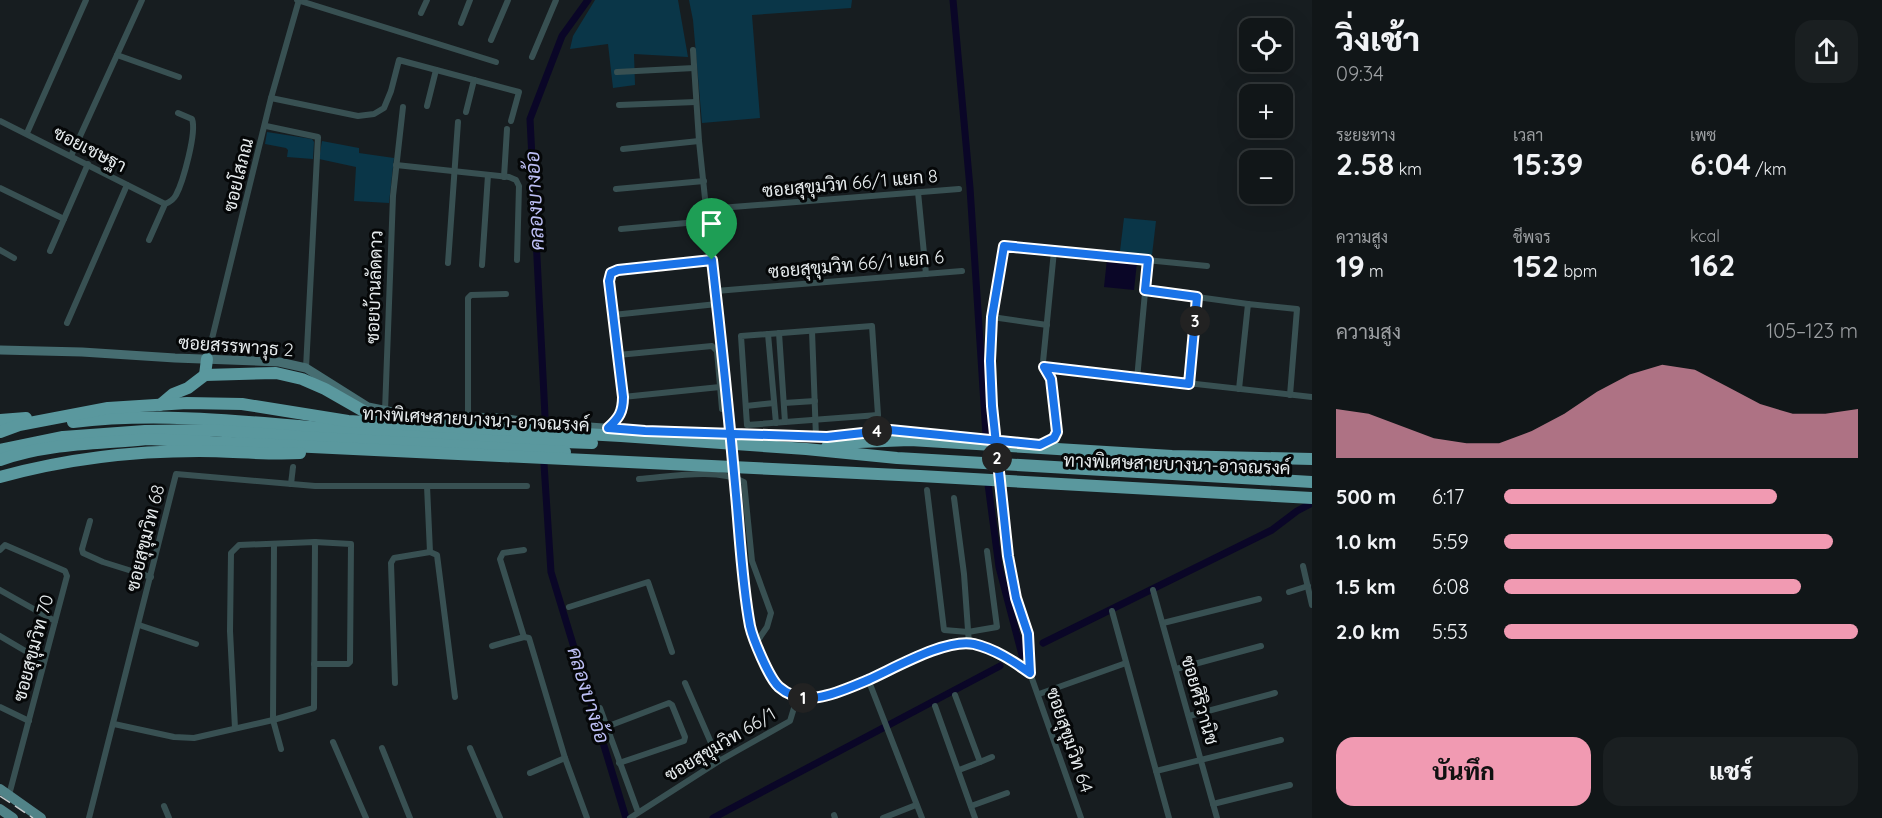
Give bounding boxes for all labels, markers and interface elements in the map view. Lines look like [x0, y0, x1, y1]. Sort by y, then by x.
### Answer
map controls [1239, 18, 1293, 204]
button: locate [1239, 18, 1293, 72]
text: วิ่งเช้า [1336, 18, 1420, 59]
button: share [1795, 20, 1858, 83]
text: 09:34 [1336, 61, 1384, 86]
button: + [1239, 84, 1293, 138]
street label: ซอยเชษฐา [49, 121, 130, 178]
text: ระยะทาง [1336, 125, 1396, 145]
text: เวลา [1513, 125, 1543, 145]
text: เพซ [1690, 125, 1716, 145]
street label: ซอยโสภณ [217, 135, 258, 214]
text: 2.58 [1336, 145, 1394, 183]
text: 15:39 [1513, 145, 1583, 183]
text: 6:04 [1690, 145, 1751, 183]
button: − [1239, 150, 1293, 204]
water label: คลองบางอ้อ [519, 151, 549, 251]
text: km [1394, 159, 1422, 179]
text: /km [1751, 159, 1787, 179]
street label: ซอยสุขุมวิท 66/1 แยก 8 [761, 164, 939, 203]
pin [686, 198, 737, 260]
icon: arrive [695, 207, 728, 240]
text: kcal [1690, 226, 1720, 246]
text: ความสูง [1336, 227, 1388, 247]
text: ชีพจร [1513, 227, 1551, 247]
street label: ซอยบ้านลัดดาว [361, 230, 387, 344]
street label: ซอยสุขุมวิท 66/1 แยก 6 [767, 245, 945, 284]
text: 162 [1690, 246, 1735, 284]
text: 19 [1336, 247, 1365, 285]
text: 152 [1513, 247, 1559, 285]
text: m [1365, 261, 1384, 281]
text: bpm [1559, 261, 1597, 281]
pin: 3 [1180, 306, 1210, 336]
text: 3 [1191, 311, 1199, 331]
text: 105–123 m [1766, 318, 1858, 343]
text: ความสูง [1336, 319, 1401, 344]
street label: ซอยสรรพาวุธ 2 [178, 331, 294, 362]
street label: ทางพิเศษสายบางนา-อาจณรงค์ [362, 401, 590, 436]
pin: 4 [862, 416, 892, 446]
text: 4 [872, 421, 882, 441]
pin: 2 [982, 443, 1012, 473]
text: 2 [992, 448, 1002, 468]
street label: ทางพิเศษสายบางนา-อาจณรงค์ [1063, 448, 1291, 479]
street label: ซอยสุขุมวิท 68 [121, 482, 170, 594]
text: 500 m [1336, 484, 1396, 509]
text: 6:17 [1432, 484, 1464, 509]
text: 1.0 km [1336, 529, 1396, 554]
text: 5:59 [1432, 529, 1469, 554]
text: 1.5 km [1336, 574, 1396, 599]
text: 6:08 [1432, 574, 1469, 599]
street label: ซอยสุขุมวิท 70 [8, 592, 59, 704]
text: 2.0 km [1336, 619, 1400, 644]
text: 5:53 [1432, 619, 1468, 644]
water label: คลองบางอ้อ [562, 644, 616, 746]
street label: ซอยศิริวานิช [1176, 653, 1224, 747]
pin: 1 [788, 683, 818, 713]
street label: ซอยสุขุมวิท 64 [1040, 684, 1099, 796]
text: 1 [800, 688, 806, 708]
street label: ซอยสุขุมวิท 66/1 [660, 702, 780, 787]
button: บันทึก [1336, 737, 1591, 806]
button: แชร์ [1603, 737, 1858, 806]

